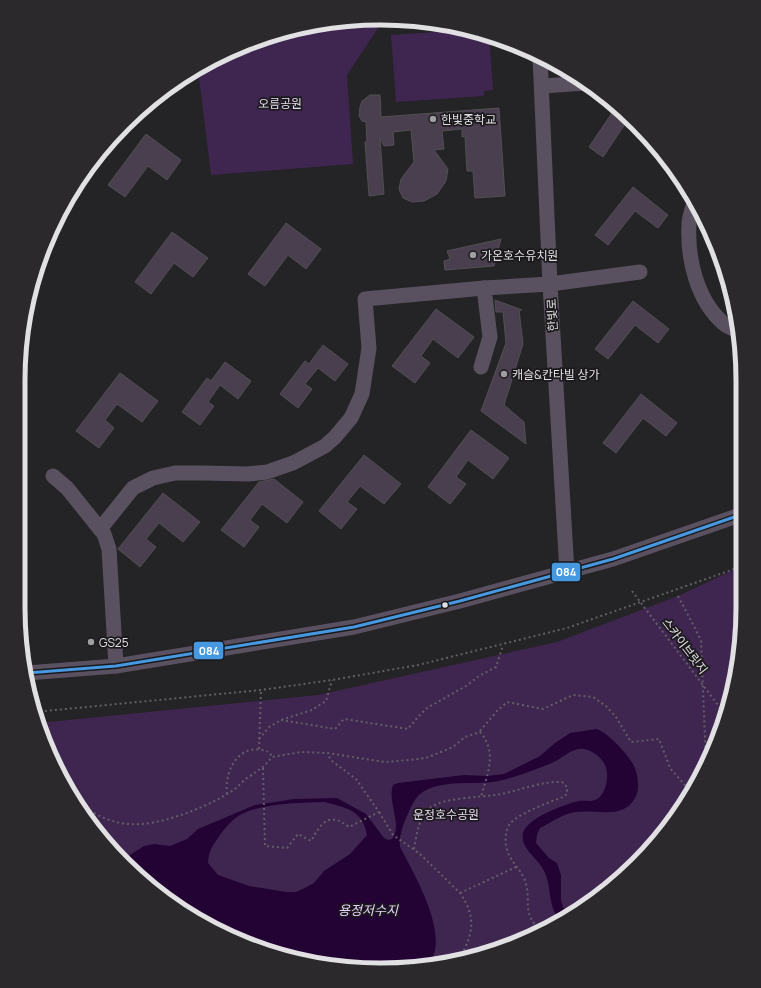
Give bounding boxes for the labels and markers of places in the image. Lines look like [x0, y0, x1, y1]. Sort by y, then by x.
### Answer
place label: 한빛중학교 [441, 111, 496, 128]
marker: 한빛중학교 [428, 114, 438, 124]
place label: 가온호수유치원 [481, 247, 558, 264]
marker: 가온호수유치원 [468, 250, 478, 260]
place label: 캐슬&칸타빌 상가 [512, 366, 600, 383]
marker: 캐슬&칸타빌 상가 [499, 369, 509, 379]
unlabelled marker [440, 600, 450, 610]
place label: GS25 [99, 634, 129, 651]
marker: GS25 [86, 637, 96, 647]

